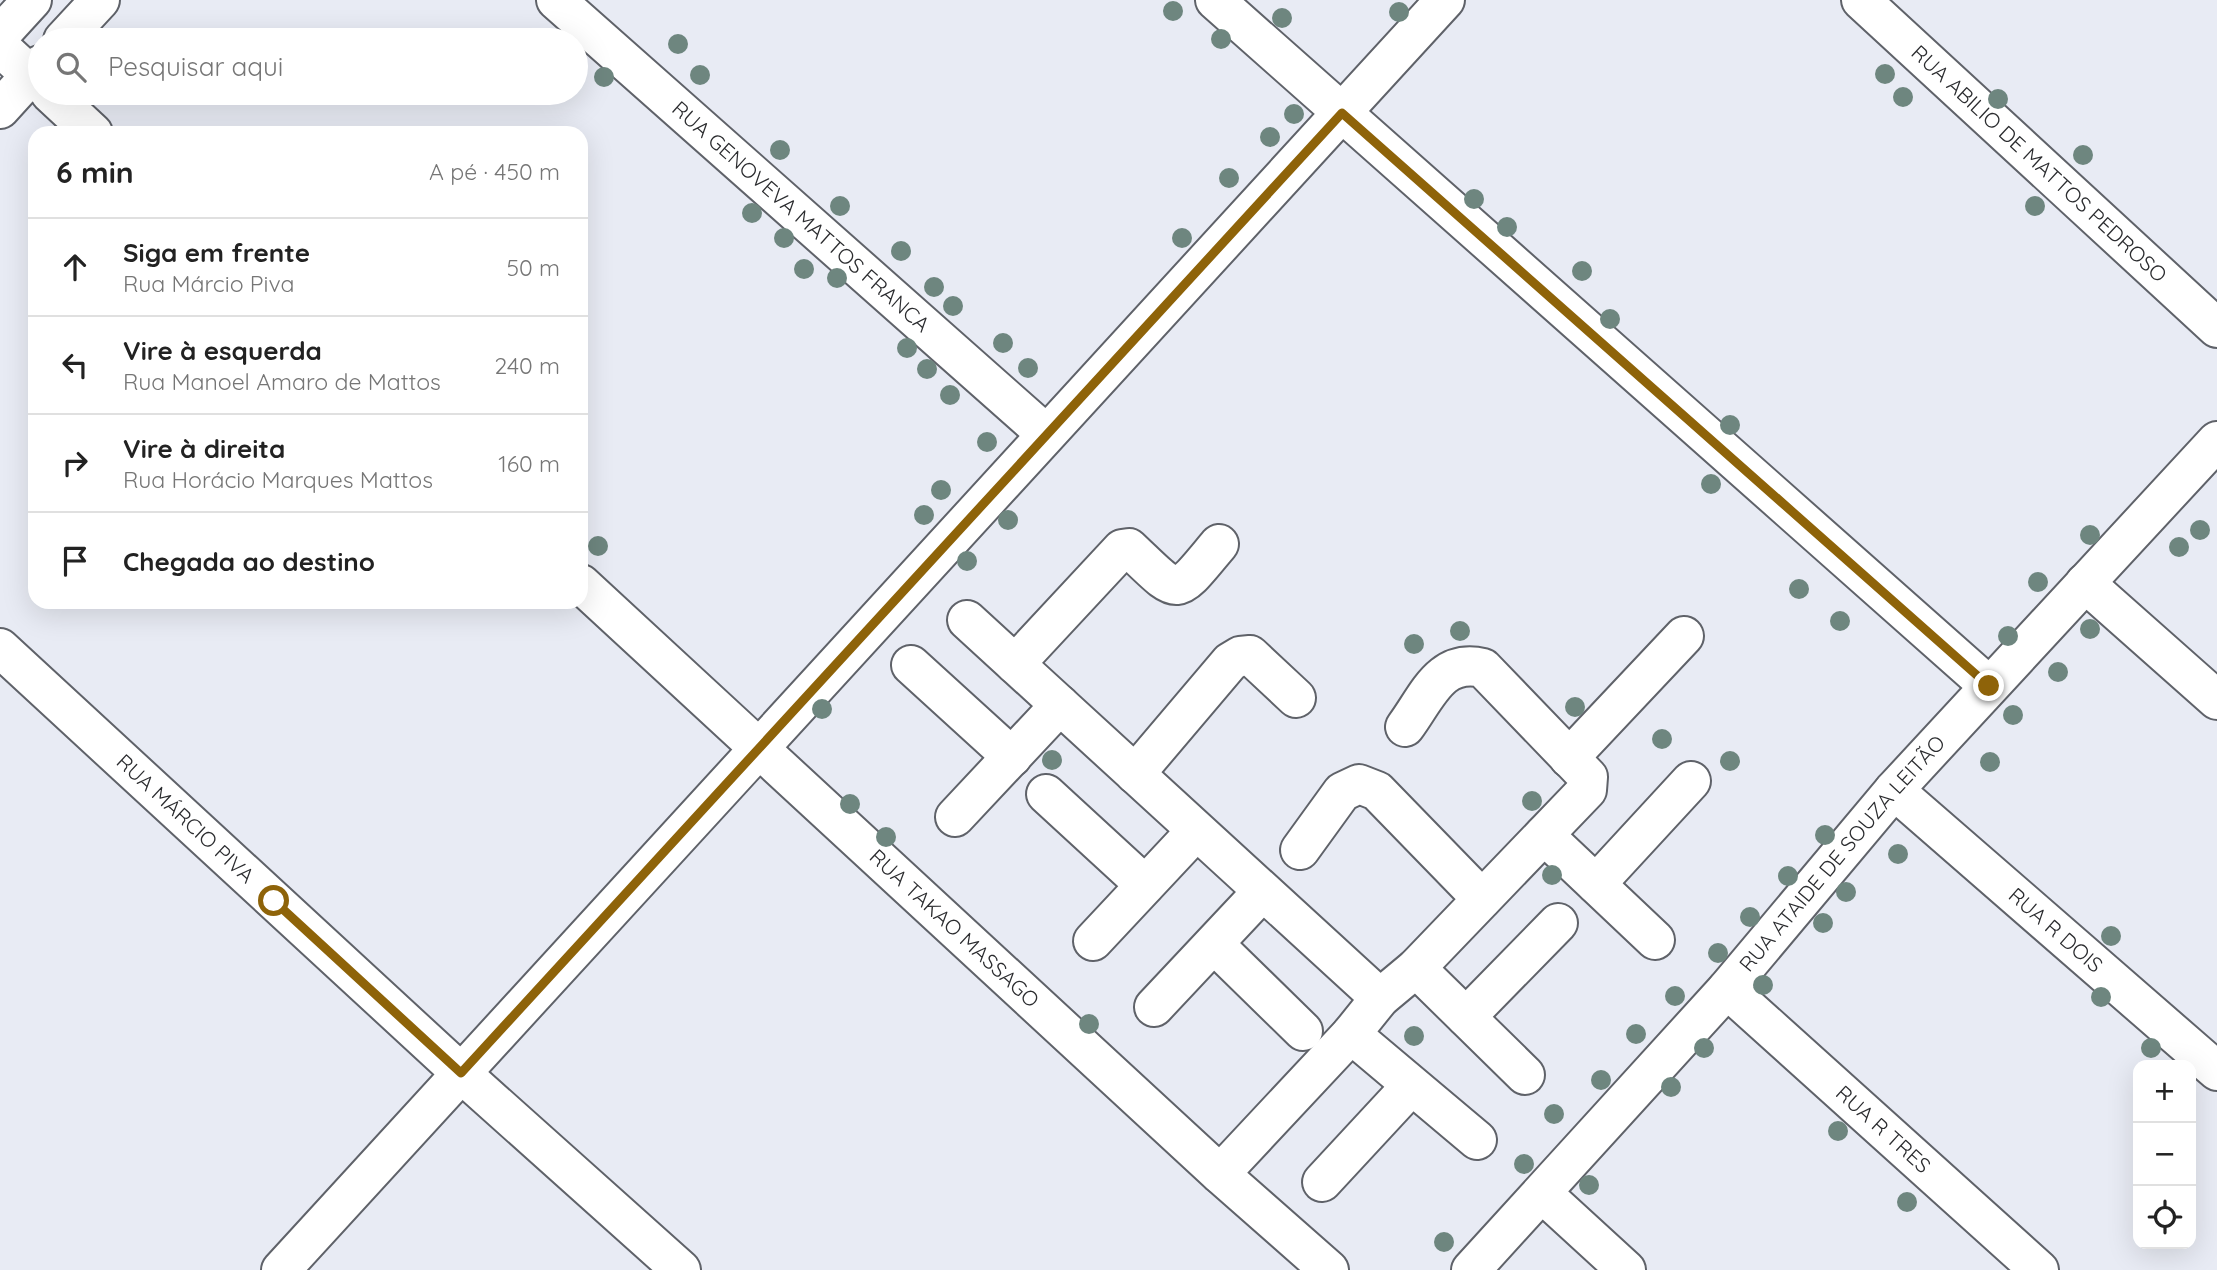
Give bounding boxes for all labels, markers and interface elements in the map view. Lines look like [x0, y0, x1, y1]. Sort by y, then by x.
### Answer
search box [28, 28, 588, 105]
street label: RUA ABILIO DE MATTOS PEDROSO [1906, 39, 2173, 287]
icon: search [52, 48, 90, 86]
text: Pesquisar aqui [108, 50, 283, 83]
street label: RUA GENOVEVA MATTOS FRANCA [667, 95, 936, 337]
text: 6 min [56, 153, 134, 191]
text: A pé · 450 m [429, 157, 560, 186]
text: Siga em frente [123, 236, 310, 269]
icon: ahead [56, 248, 94, 286]
text: 50 m [507, 253, 560, 282]
text: Rua Márcio Piva [123, 269, 295, 298]
text: Vire à esquerda [123, 334, 322, 367]
icon: left [56, 346, 94, 384]
text: 240 m [495, 351, 560, 380]
text: Rua Manoel Amaro de Mattos [123, 367, 441, 396]
text: Vire à direita [123, 432, 285, 465]
icon: right [56, 444, 94, 482]
text: 160 m [498, 449, 560, 478]
text: Rua Horácio Marques Mattos [123, 465, 433, 494]
icon: arrive [56, 542, 94, 580]
text: Chegada ao destino [123, 545, 375, 578]
route end [1973, 670, 2004, 701]
street label: RUA ATAIDE DE SOUZA LEITÃO [1733, 729, 1950, 977]
street label: RUA MÁRCIO PIVA [112, 748, 260, 888]
street label: RUA TAKAO MASSAGO [865, 843, 1045, 1013]
street label: RUA R DOIS [2004, 882, 2108, 978]
route start [258, 885, 289, 916]
map controls [2133, 1060, 2196, 1249]
button: + [2133, 1060, 2196, 1123]
street label: RUA R TRES [1831, 1080, 1936, 1178]
button: − [2133, 1123, 2196, 1186]
button: locate [2133, 1186, 2196, 1249]

